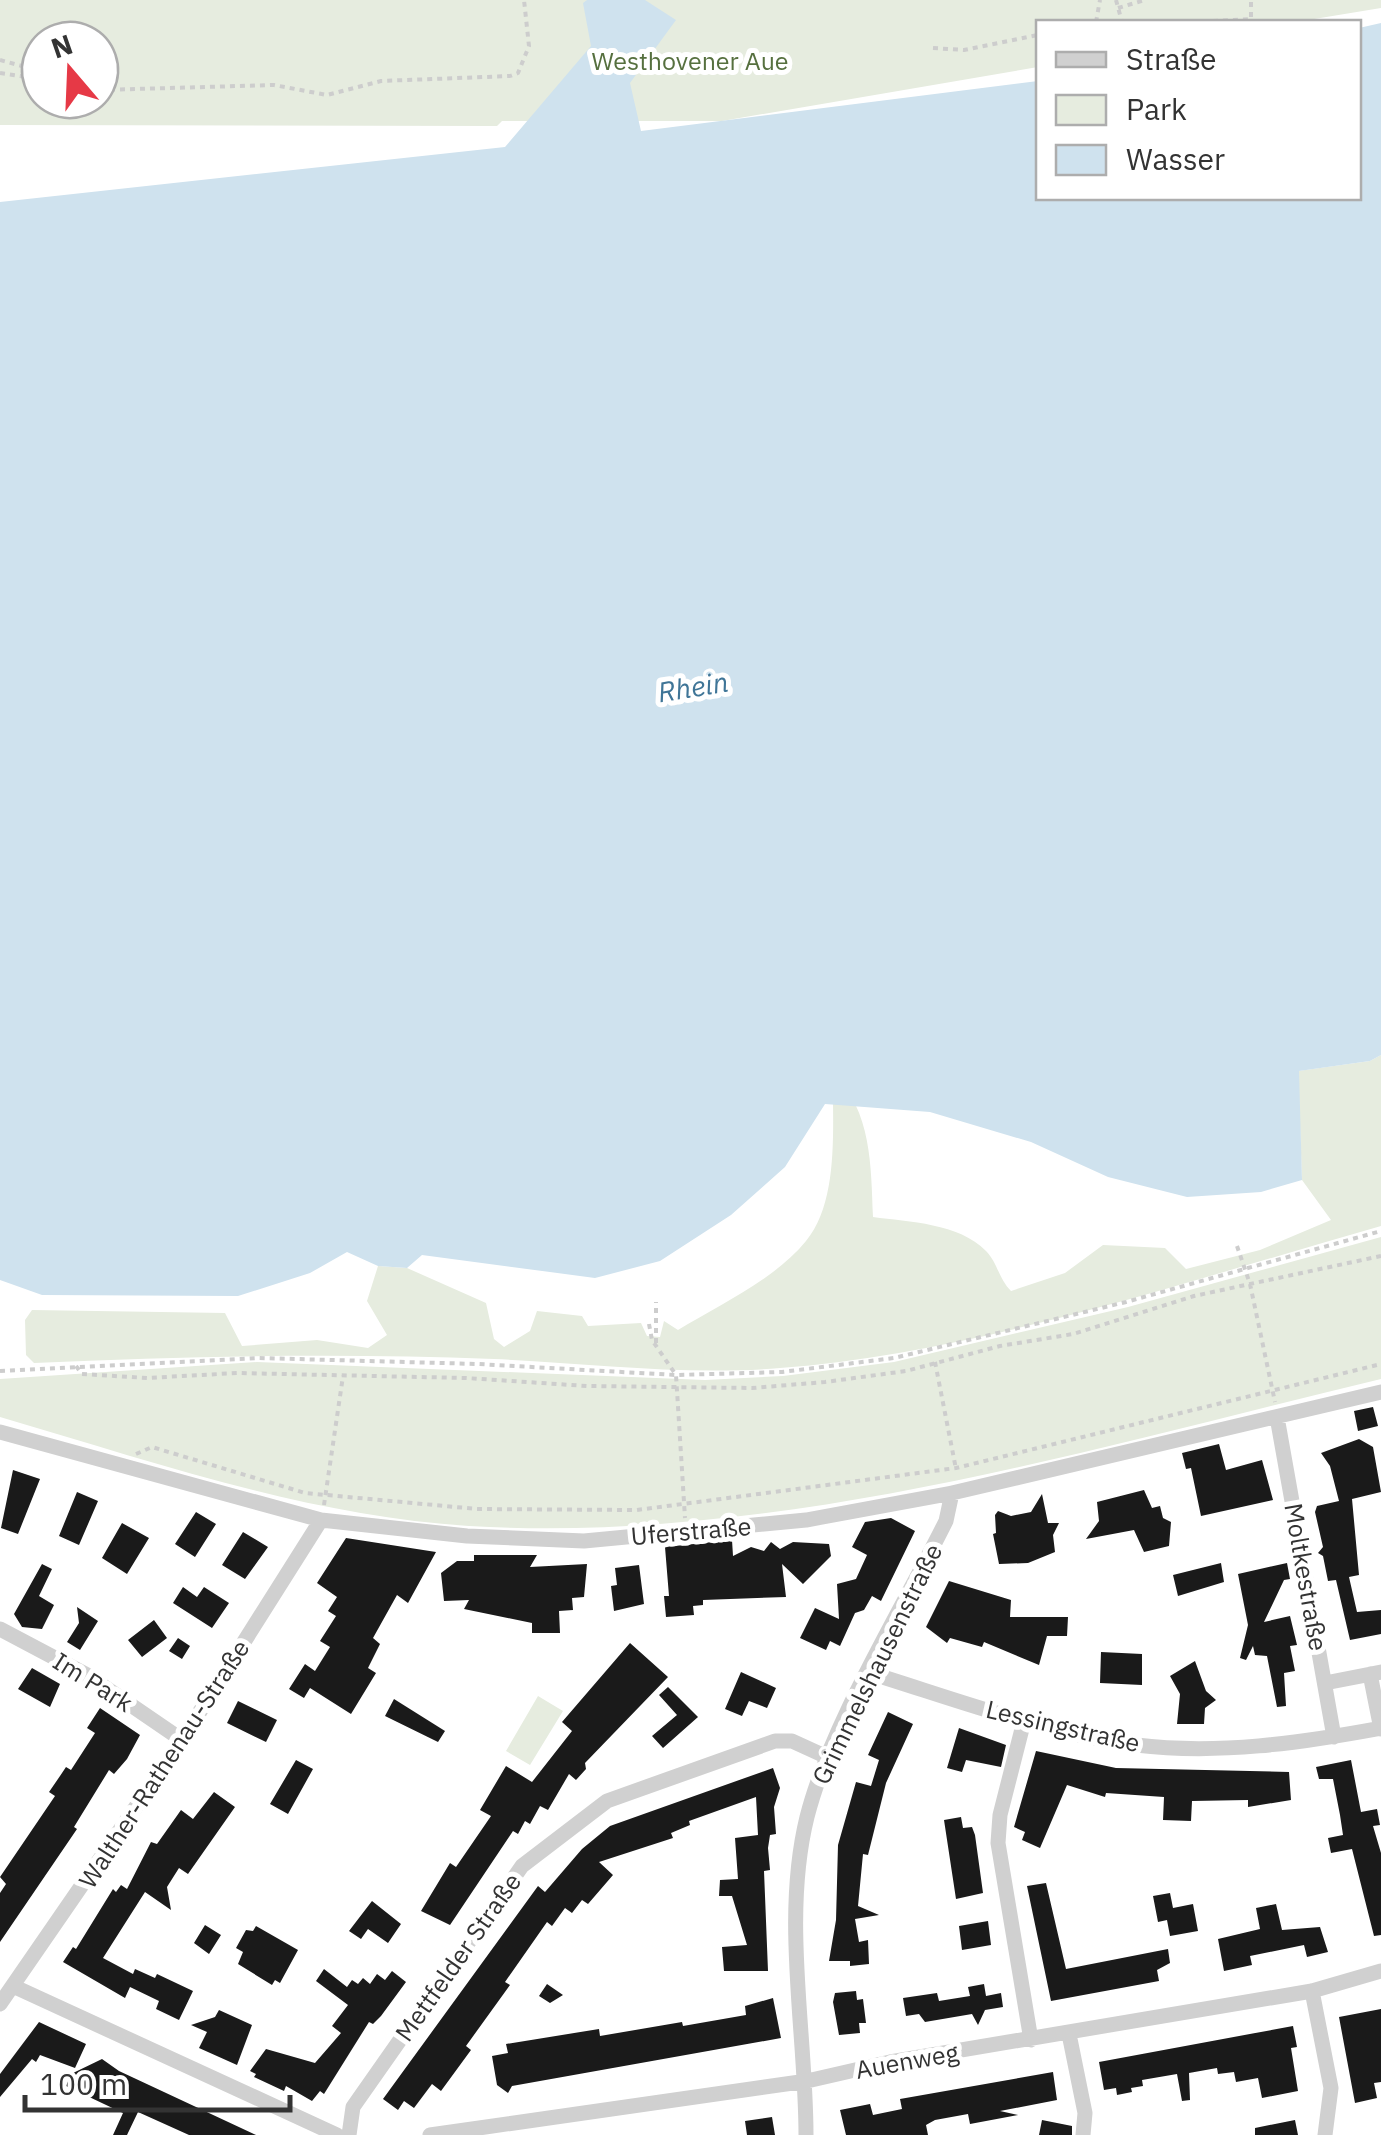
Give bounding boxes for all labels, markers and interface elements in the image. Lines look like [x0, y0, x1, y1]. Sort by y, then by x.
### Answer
north arrow [20, 20, 120, 120]
legend [1036, 20, 1361, 200]
text: N [46, 25, 77, 67]
text: Straße [1126, 39, 1217, 78]
park label: Westhovener Aue [591, 44, 789, 77]
text: Park [1126, 89, 1187, 128]
text: Wasser [1126, 139, 1225, 178]
water label: Rhein [655, 663, 731, 710]
street label: Moltkestraße [1277, 1501, 1336, 1653]
street label: Uferstraße [629, 1509, 753, 1552]
street label: Grimmelshausenstraße [804, 1538, 949, 1790]
street label: Walther-Rathenau-Straße [71, 1633, 256, 1894]
street label: Im Park [47, 1644, 139, 1719]
street label: Lessingstraße [983, 1692, 1143, 1759]
street label: Mettfelder Straße [387, 1866, 528, 2047]
street label: Auenweg [853, 2035, 961, 2086]
scale bar [25, 2050, 290, 2112]
text: 100 m [40, 2064, 127, 2103]

